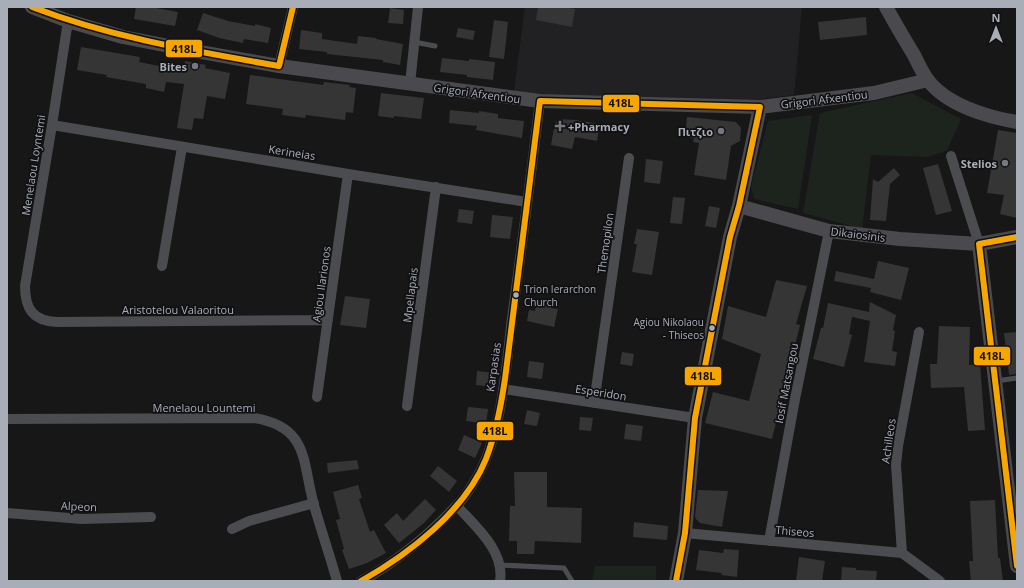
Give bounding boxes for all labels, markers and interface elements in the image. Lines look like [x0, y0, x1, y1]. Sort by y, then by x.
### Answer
north arrow [976, 8, 1016, 48]
text: N [992, 10, 1000, 25]
line badge: 418L [165, 39, 203, 58]
text: 418L [171, 41, 197, 56]
place label: Bites [160, 59, 188, 74]
marker: Bites [190, 61, 200, 71]
street label: Grigori Afxentiou [433, 79, 521, 107]
street label: Grigori Afxentiou [780, 86, 868, 112]
line badge: 418L [602, 94, 640, 113]
text: 418L [608, 95, 634, 110]
street label: Menelaou Loyntemi [18, 114, 48, 216]
place label: +Pharmacy [568, 119, 630, 134]
marker: +Pharmacy [555, 121, 565, 131]
place label: Πιτζιο [678, 124, 713, 139]
marker: Πιτζιο [716, 126, 726, 136]
street label: Kerineias [267, 141, 317, 163]
place label: Stelios [961, 156, 998, 171]
marker: Stelios [1000, 158, 1010, 168]
street label: Themopilon [593, 212, 617, 274]
street label: Dikaiosinis [830, 223, 886, 245]
street label: Agiou Ilarionos [308, 245, 334, 323]
street label: Mpellapais [399, 267, 421, 323]
place label: Trion Ierarchon Church [524, 282, 596, 309]
marker: Trion Ierarchon Church [511, 290, 521, 300]
street label: Aristotelou Valaoritou [122, 302, 234, 317]
place label: Agiou Nikolaou - Thiseos [633, 315, 704, 342]
marker: Agiou Nikolaou - Thiseos [707, 323, 717, 333]
street label: Karpasias [482, 341, 504, 393]
street label: Iosif Matsangou [771, 341, 801, 425]
line badge: 418L [973, 346, 1011, 366]
text: 418L [979, 348, 1005, 363]
line badge: 418L [684, 366, 722, 386]
text: 418L [690, 368, 716, 383]
street label: Esperidon [574, 381, 628, 403]
street label: Menelaou Lountemi [152, 400, 256, 415]
street label: Achilleos [877, 418, 899, 464]
line badge: 418L [476, 421, 514, 441]
text: 418L [482, 423, 508, 438]
street label: Alpeon [61, 498, 97, 514]
street label: Thiseos [775, 522, 815, 540]

